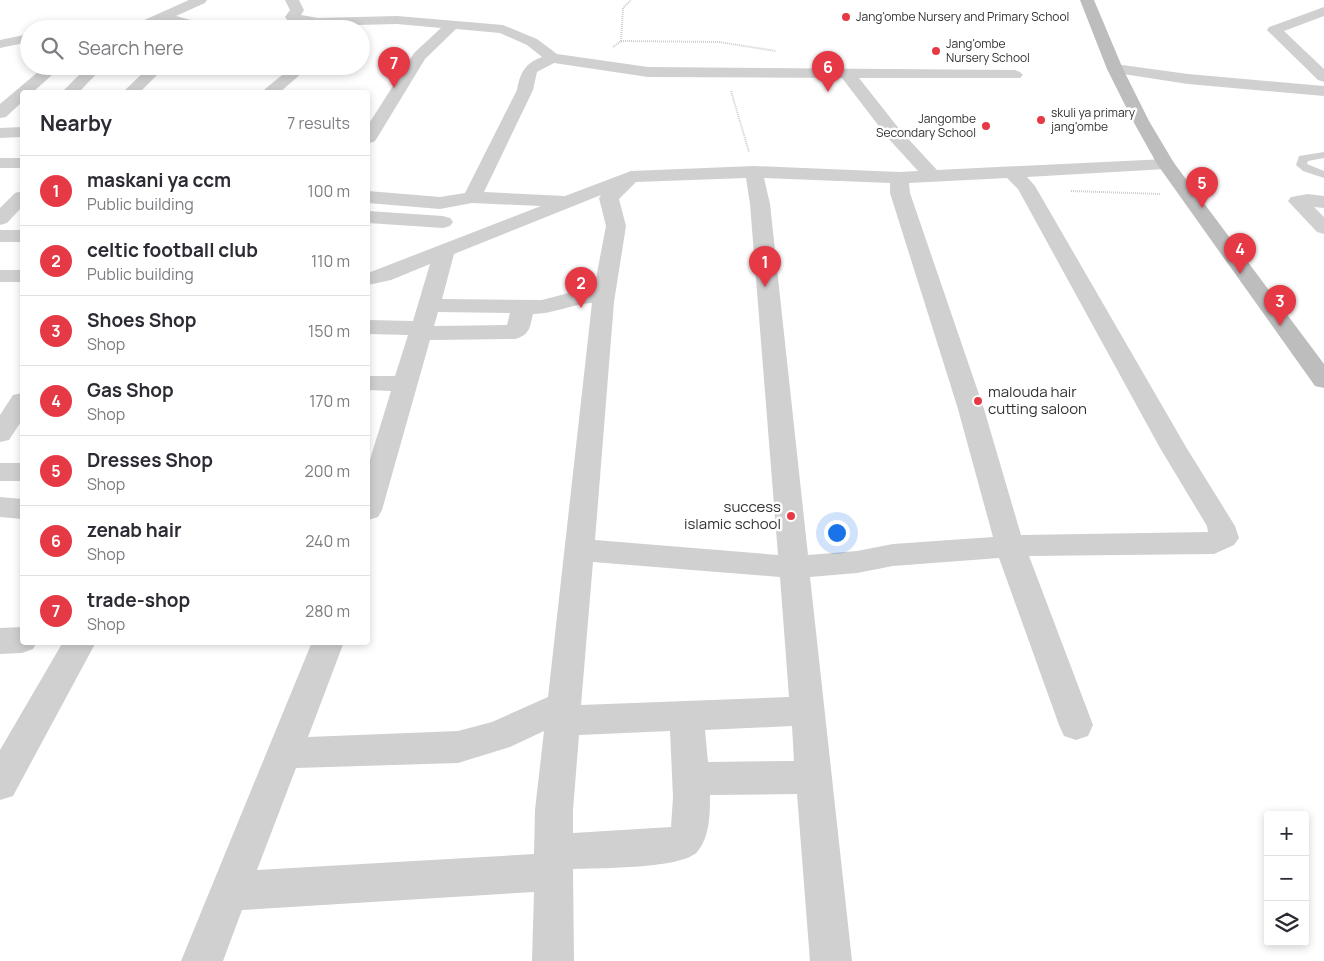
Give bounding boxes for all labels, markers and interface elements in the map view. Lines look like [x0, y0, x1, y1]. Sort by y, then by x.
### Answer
place label: Jang'ombe Nursery and Primary School [856, 8, 1069, 25]
marker: Jang'ombe Nursery and Primary School [840, 11, 852, 23]
search box [20, 20, 370, 75]
icon: search [38, 34, 66, 62]
text: Search here [78, 35, 184, 61]
place label: Jang'ombe Nursery School [946, 35, 1030, 66]
marker: Jang'ombe Nursery School [930, 45, 942, 57]
pin: 7 [378, 47, 410, 88]
pin: 6 [812, 51, 844, 92]
place label: skuli ya primary jang'ombe [1050, 104, 1136, 135]
text: Nearby [40, 109, 112, 137]
place label: Jangombe Secondary School [876, 110, 976, 141]
text: 7 results [287, 112, 350, 134]
marker: skuli ya primary jang'ombe [1035, 114, 1047, 126]
marker: Jangombe Secondary School [980, 120, 992, 132]
text: maskani ya ccm [87, 167, 231, 193]
pin: 5 [1186, 167, 1218, 208]
text: 1 [52, 180, 60, 202]
text: 100 m [307, 180, 350, 202]
text: Public building [87, 193, 194, 215]
pin: 4 [1224, 233, 1256, 274]
text: celtic football club [87, 237, 258, 263]
pin: 1 [749, 246, 781, 287]
text: 2 [51, 250, 61, 272]
text: 110 m [311, 250, 350, 272]
text: Public building [87, 263, 194, 285]
pin: 2 [565, 267, 597, 308]
pin: 3 [1264, 285, 1296, 326]
text: Shoes Shop [87, 307, 196, 333]
text: 3 [51, 320, 61, 342]
text: 150 m [308, 320, 350, 342]
text: Shop [87, 333, 125, 355]
text: Gas Shop [87, 377, 174, 403]
place label: malouda hair cutting saloon [988, 381, 1087, 419]
text: 4 [51, 390, 61, 412]
text: 170 m [309, 390, 350, 412]
marker: malouda hair cutting saloon [972, 395, 984, 407]
text: Shop [87, 403, 125, 425]
text: Dresses Shop [87, 447, 213, 473]
text: 5 [51, 460, 61, 482]
text: 200 m [305, 460, 350, 482]
text: Shop [87, 473, 125, 495]
place label: success islamic school [684, 496, 781, 534]
marker: success islamic school [785, 510, 797, 522]
text: zenab hair [87, 517, 182, 543]
your location [824, 520, 850, 546]
text: 6 [51, 530, 61, 552]
text: 240 m [305, 530, 350, 552]
text: Shop [87, 543, 125, 565]
text: trade-shop [87, 587, 190, 613]
text: 7 [52, 600, 60, 622]
text: 280 m [305, 600, 350, 622]
text: Shop [87, 613, 125, 635]
map controls [1264, 811, 1309, 946]
button: + [1264, 811, 1309, 856]
button: − [1264, 856, 1309, 901]
button: layers [1264, 901, 1309, 946]

